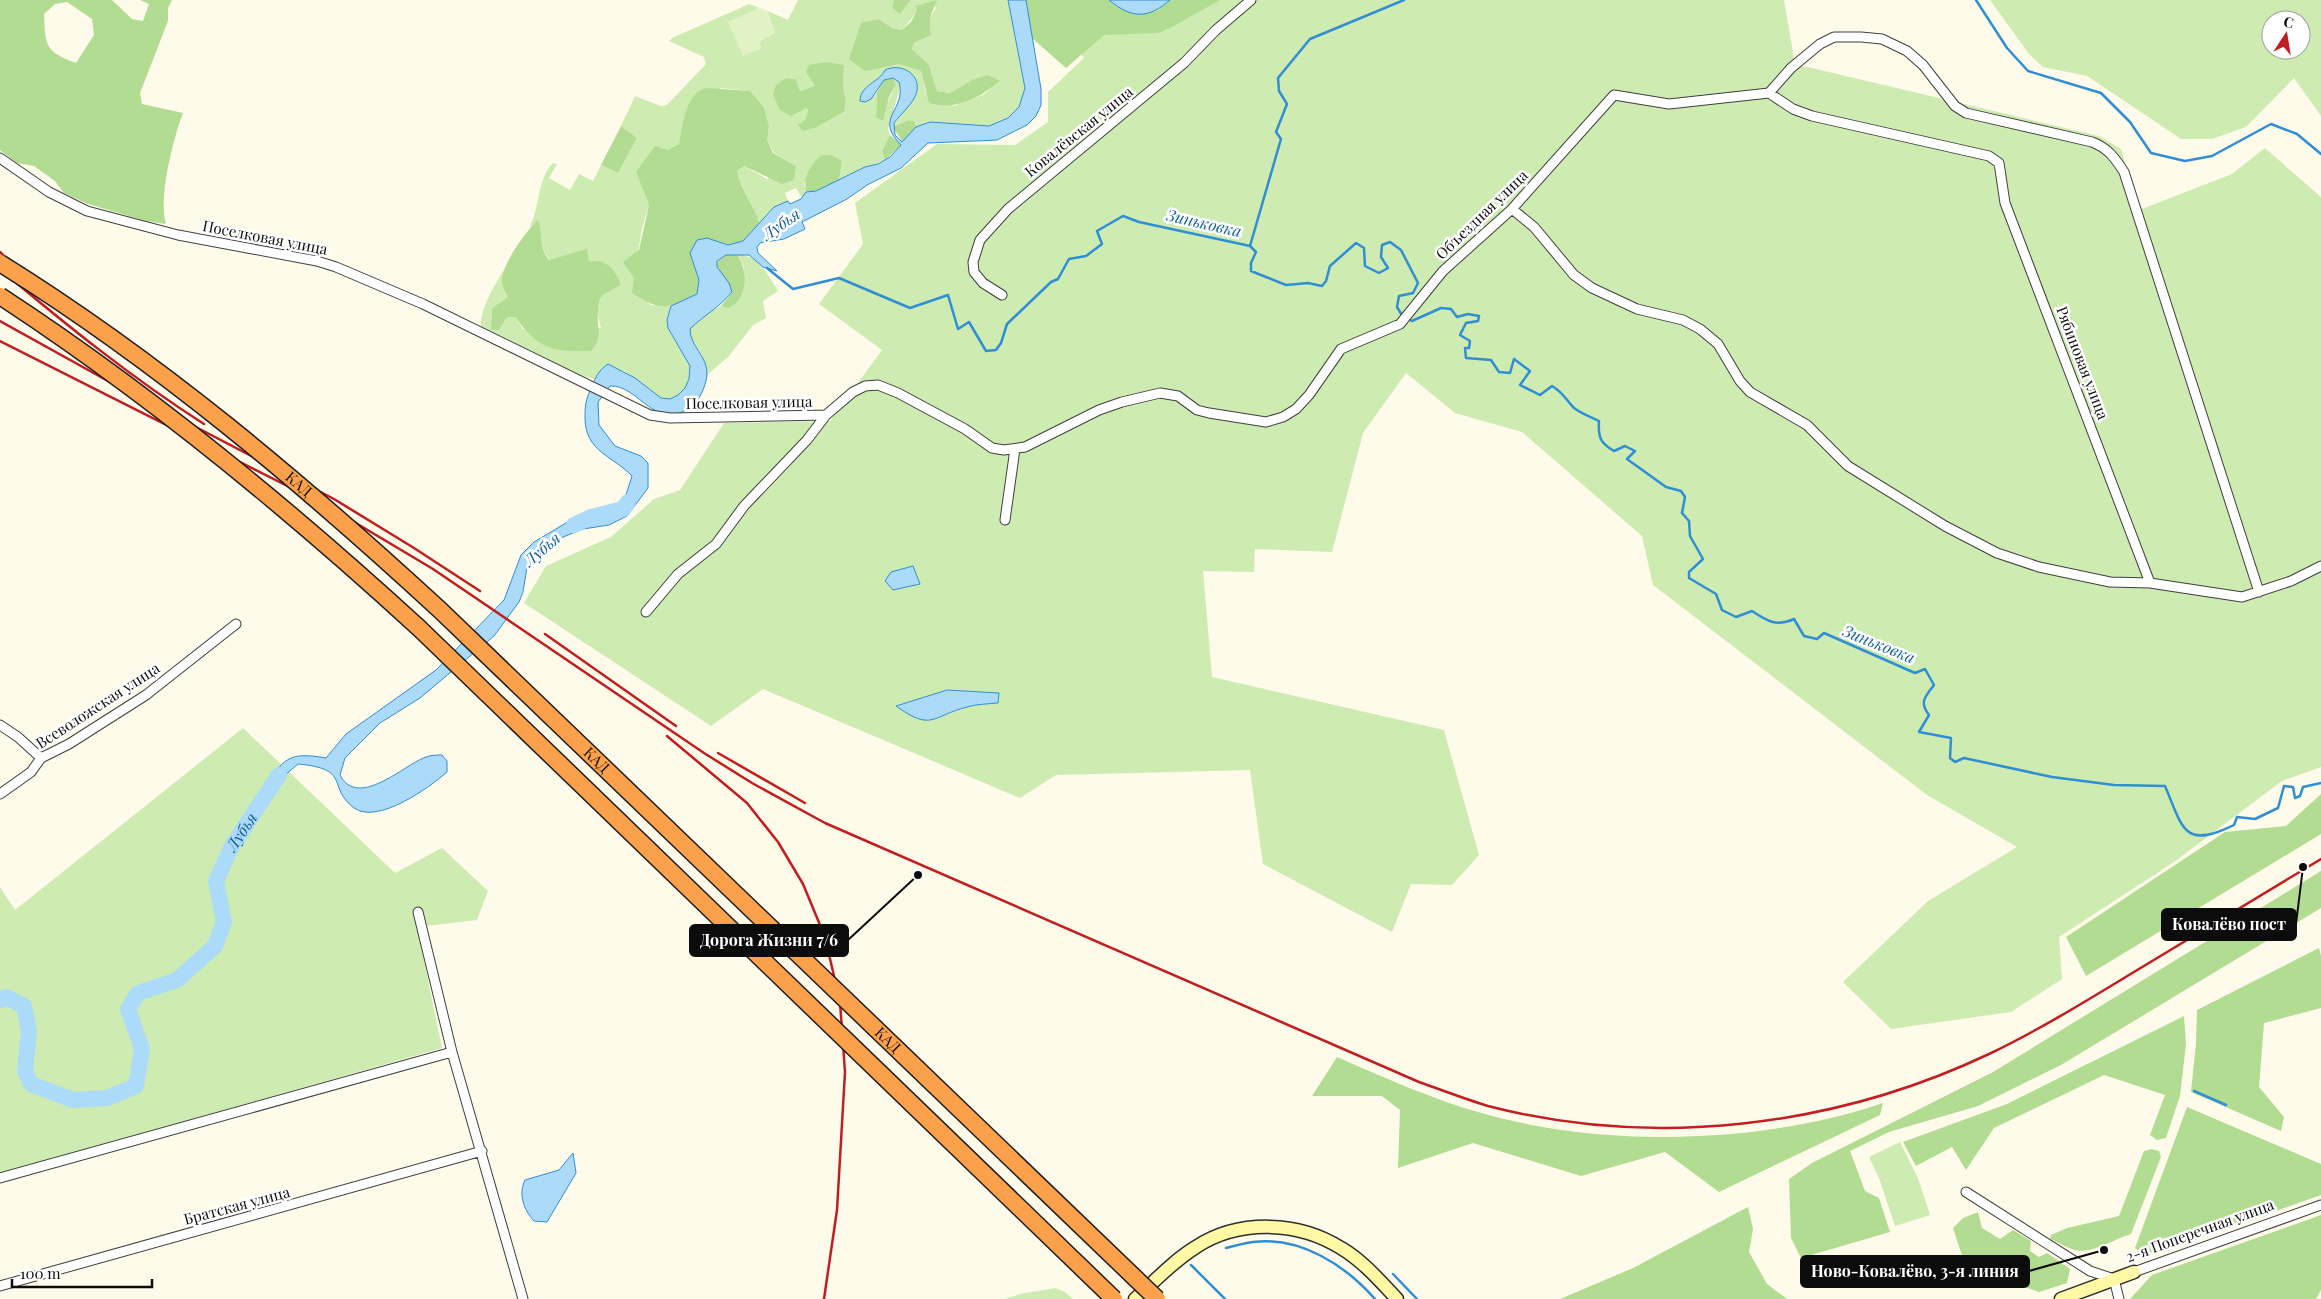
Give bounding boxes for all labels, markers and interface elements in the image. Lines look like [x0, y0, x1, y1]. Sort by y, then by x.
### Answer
north arrow [2261, 10, 2311, 60]
text: С [2282, 11, 2296, 32]
street label: Ковалёвская улица [1020, 81, 1137, 181]
street label: Объездная улица [1431, 165, 1532, 263]
water label: Лубья [756, 203, 804, 245]
water label: Зиньковка [1164, 203, 1244, 241]
street label: Поселковая улица [201, 215, 330, 259]
street label: Рябиновая улица [2052, 303, 2114, 423]
street label: Поселковая улица [685, 391, 813, 413]
street label: КАД [282, 467, 317, 501]
water label: Лубья [517, 527, 564, 572]
water label: Зиньковка [1839, 619, 1918, 668]
street label: Всеволожская улица [32, 657, 164, 753]
street label: КАД [580, 742, 615, 777]
water label: Лубья [220, 808, 261, 856]
callout: Ковалёво пост [2162, 909, 2296, 940]
text: Ковалёво пост [2172, 913, 2286, 934]
callout: Дорога Жизни 7/6 [690, 925, 848, 956]
text: Дорога Жизни 7/6 [700, 929, 838, 950]
street label: КАД [871, 1022, 906, 1057]
street label: Братская улица [181, 1181, 293, 1229]
street label: 2-я Поперечная улица [2123, 1194, 2277, 1266]
scale bar [12, 1256, 152, 1288]
callout: Ново-Ковалёво, 3-я линия [1801, 1256, 2029, 1287]
text: Ново-Ковалёво, 3-я линия [1811, 1260, 2019, 1281]
text: 100 m [20, 1263, 61, 1283]

